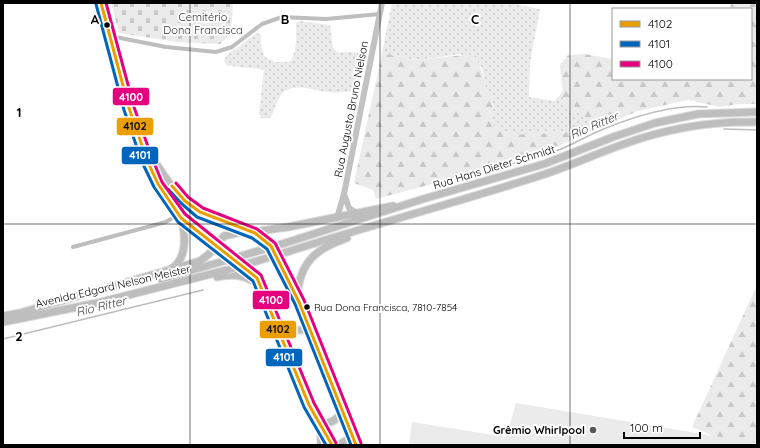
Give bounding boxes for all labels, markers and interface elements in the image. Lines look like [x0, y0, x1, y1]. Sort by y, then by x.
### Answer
legend [612, 8, 752, 80]
park label: Cemitério Dona Francisca [163, 10, 243, 37]
text: A [91, 11, 100, 27]
text: B [281, 11, 289, 27]
text: C [471, 11, 479, 27]
text: 4102 [648, 16, 673, 31]
unlabelled marker [102, 20, 112, 30]
text: 4101 [648, 36, 670, 51]
street label: Rua Augusto Bruno Nielson [331, 40, 371, 178]
text: 4100 [648, 56, 673, 71]
line badge: 4100 [112, 87, 150, 106]
text: 4100 [119, 90, 143, 104]
text: 1 [16, 104, 22, 120]
water label: Rio Ritter [567, 108, 622, 142]
line badge: 4102 [116, 117, 154, 136]
text: 4102 [123, 119, 147, 133]
street label: Rua Hans Dieter Schmidt [431, 142, 557, 192]
line badge: 4101 [121, 146, 159, 165]
text: 4101 [129, 148, 151, 162]
street label: Avenida Edgard Nelson Meister [34, 261, 193, 311]
line badge: 4100 [252, 290, 290, 310]
water label: Rio Ritter [74, 292, 129, 319]
text: 4100 [259, 293, 283, 307]
place label: Rua Dona Francisca, 7810-7854 [314, 301, 457, 314]
marker: Rua Dona Francisca, 7810-7854 [302, 302, 312, 312]
line badge: 4102 [259, 320, 297, 339]
text: 4102 [266, 322, 290, 336]
text: 2 [15, 328, 23, 344]
line badge: 4101 [265, 348, 303, 367]
text: 4101 [273, 350, 295, 364]
scale bar [624, 414, 700, 440]
text: 100 m [630, 420, 663, 435]
place label: Grêmio Whirlpool [493, 423, 585, 437]
marker: Grêmio Whirlpool [588, 425, 598, 435]

